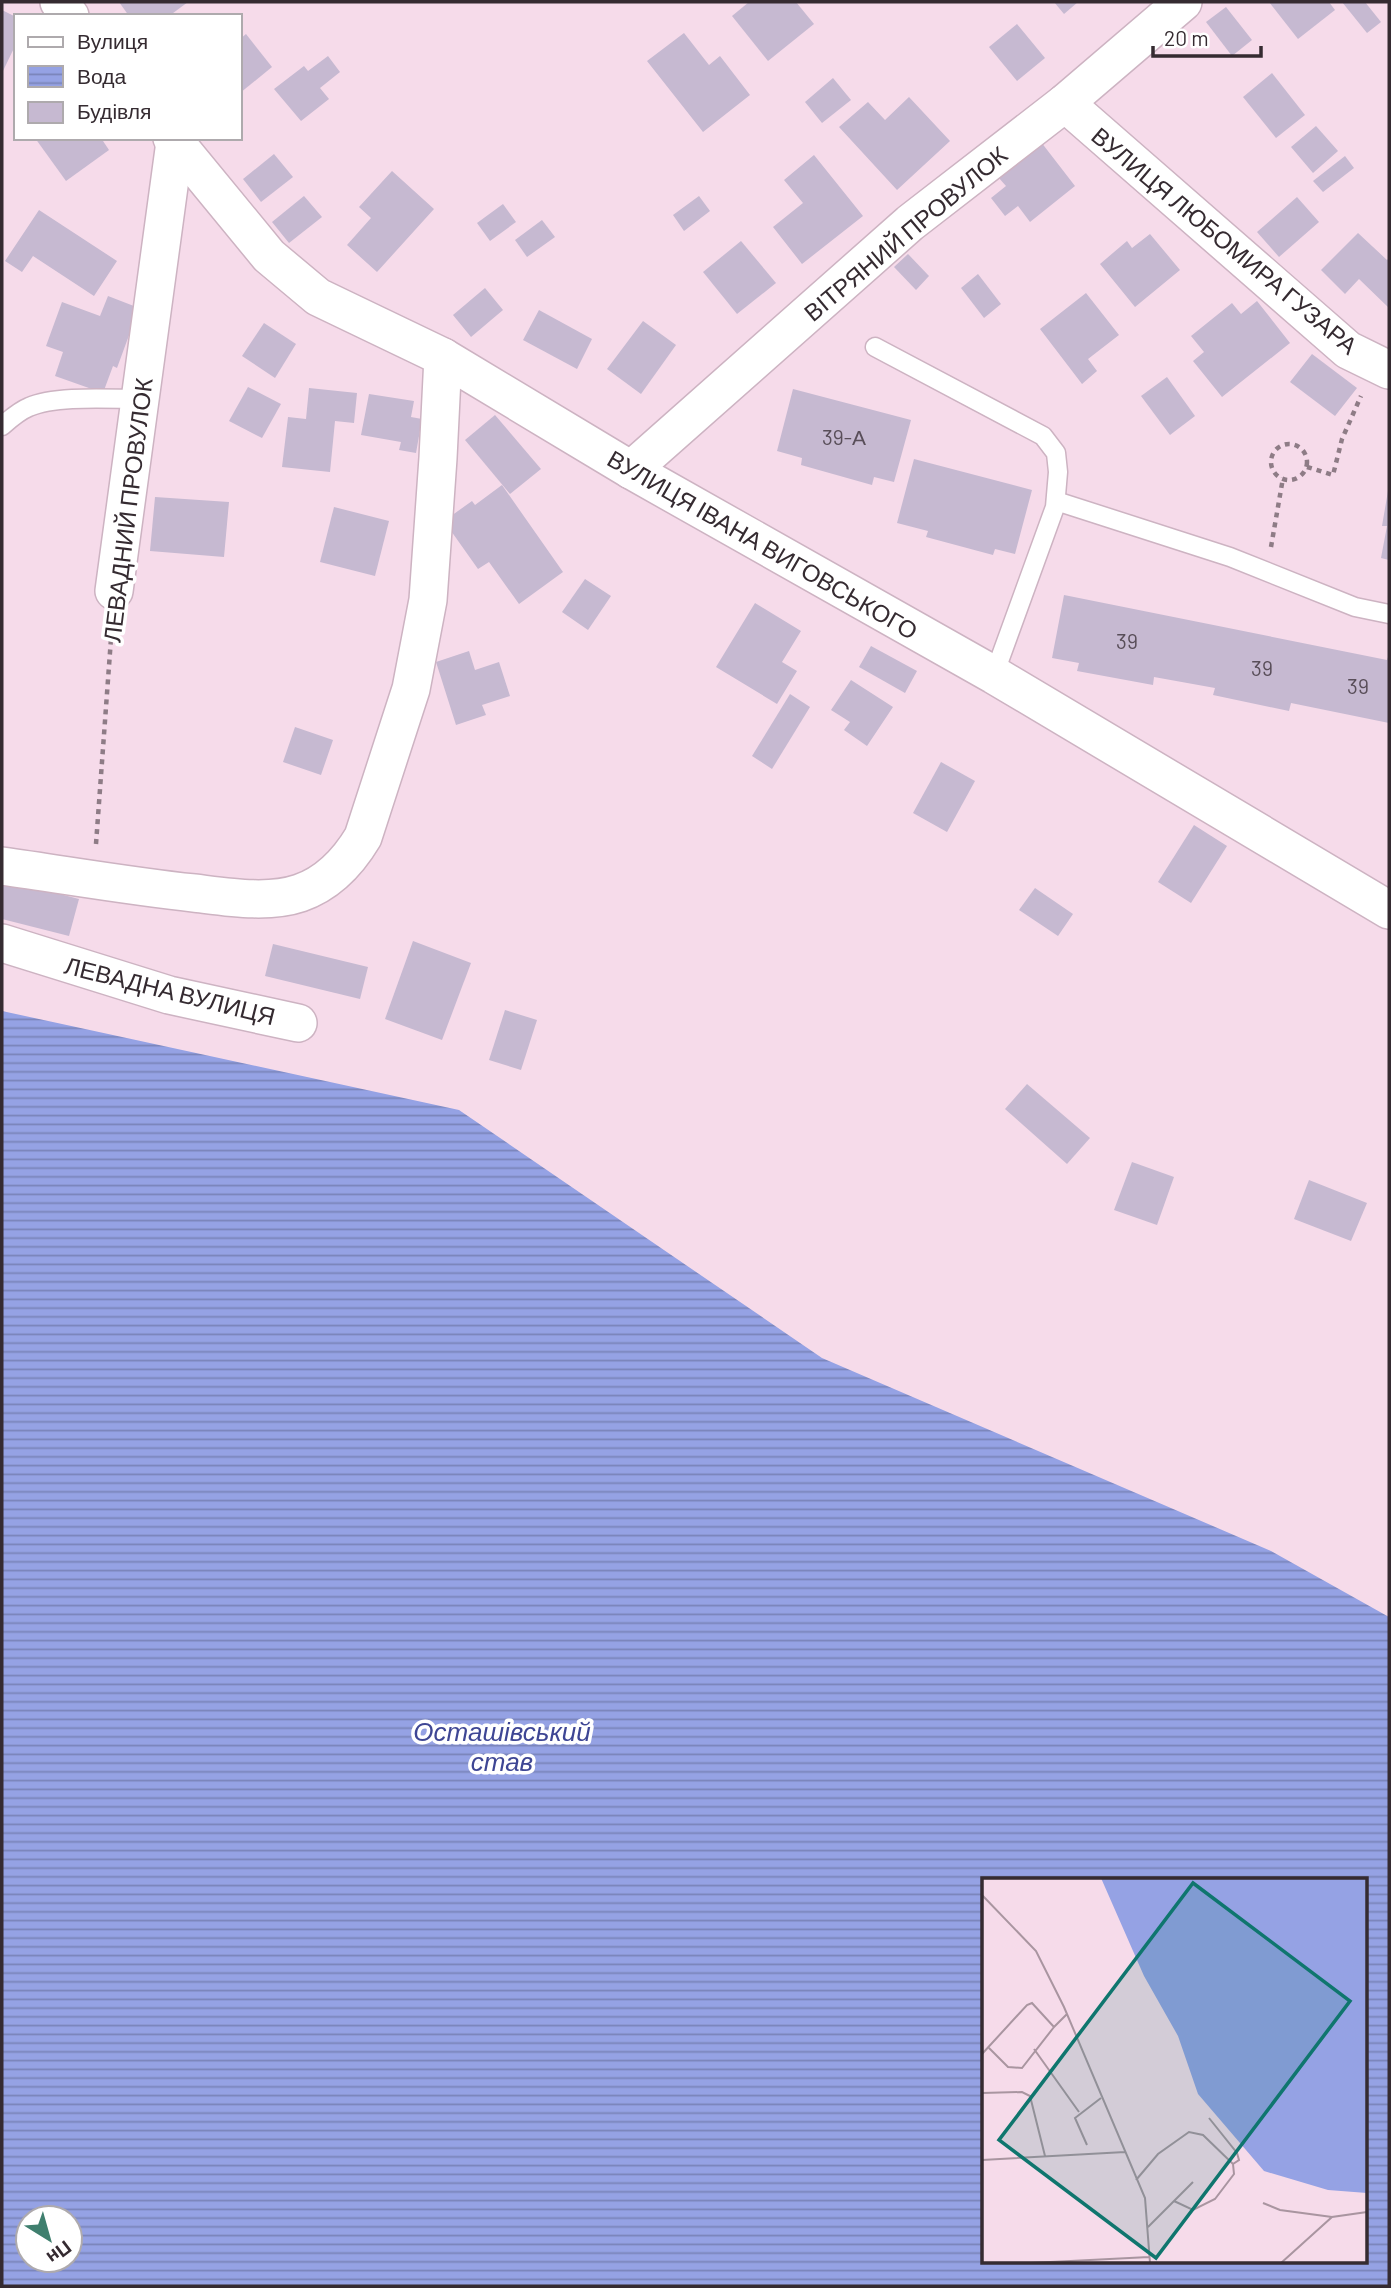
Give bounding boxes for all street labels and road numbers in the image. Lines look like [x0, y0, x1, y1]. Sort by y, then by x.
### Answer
street label: ВУЛИЦЯ ЛЮБОМИРА ГУЗАРА [1086, 120, 1364, 360]
street label: ВІТРЯНИЙ ПРОВУЛОК [798, 140, 1012, 326]
street label: ЛЕВАДНИЙ ПРОВУЛОК [96, 376, 158, 644]
street label: ВУЛИЦЯ ІВАНА ВИГОВСЬКОГО [603, 443, 923, 645]
street label: ЛЕВАДНА ВУЛИЦЯ [62, 950, 278, 1030]

